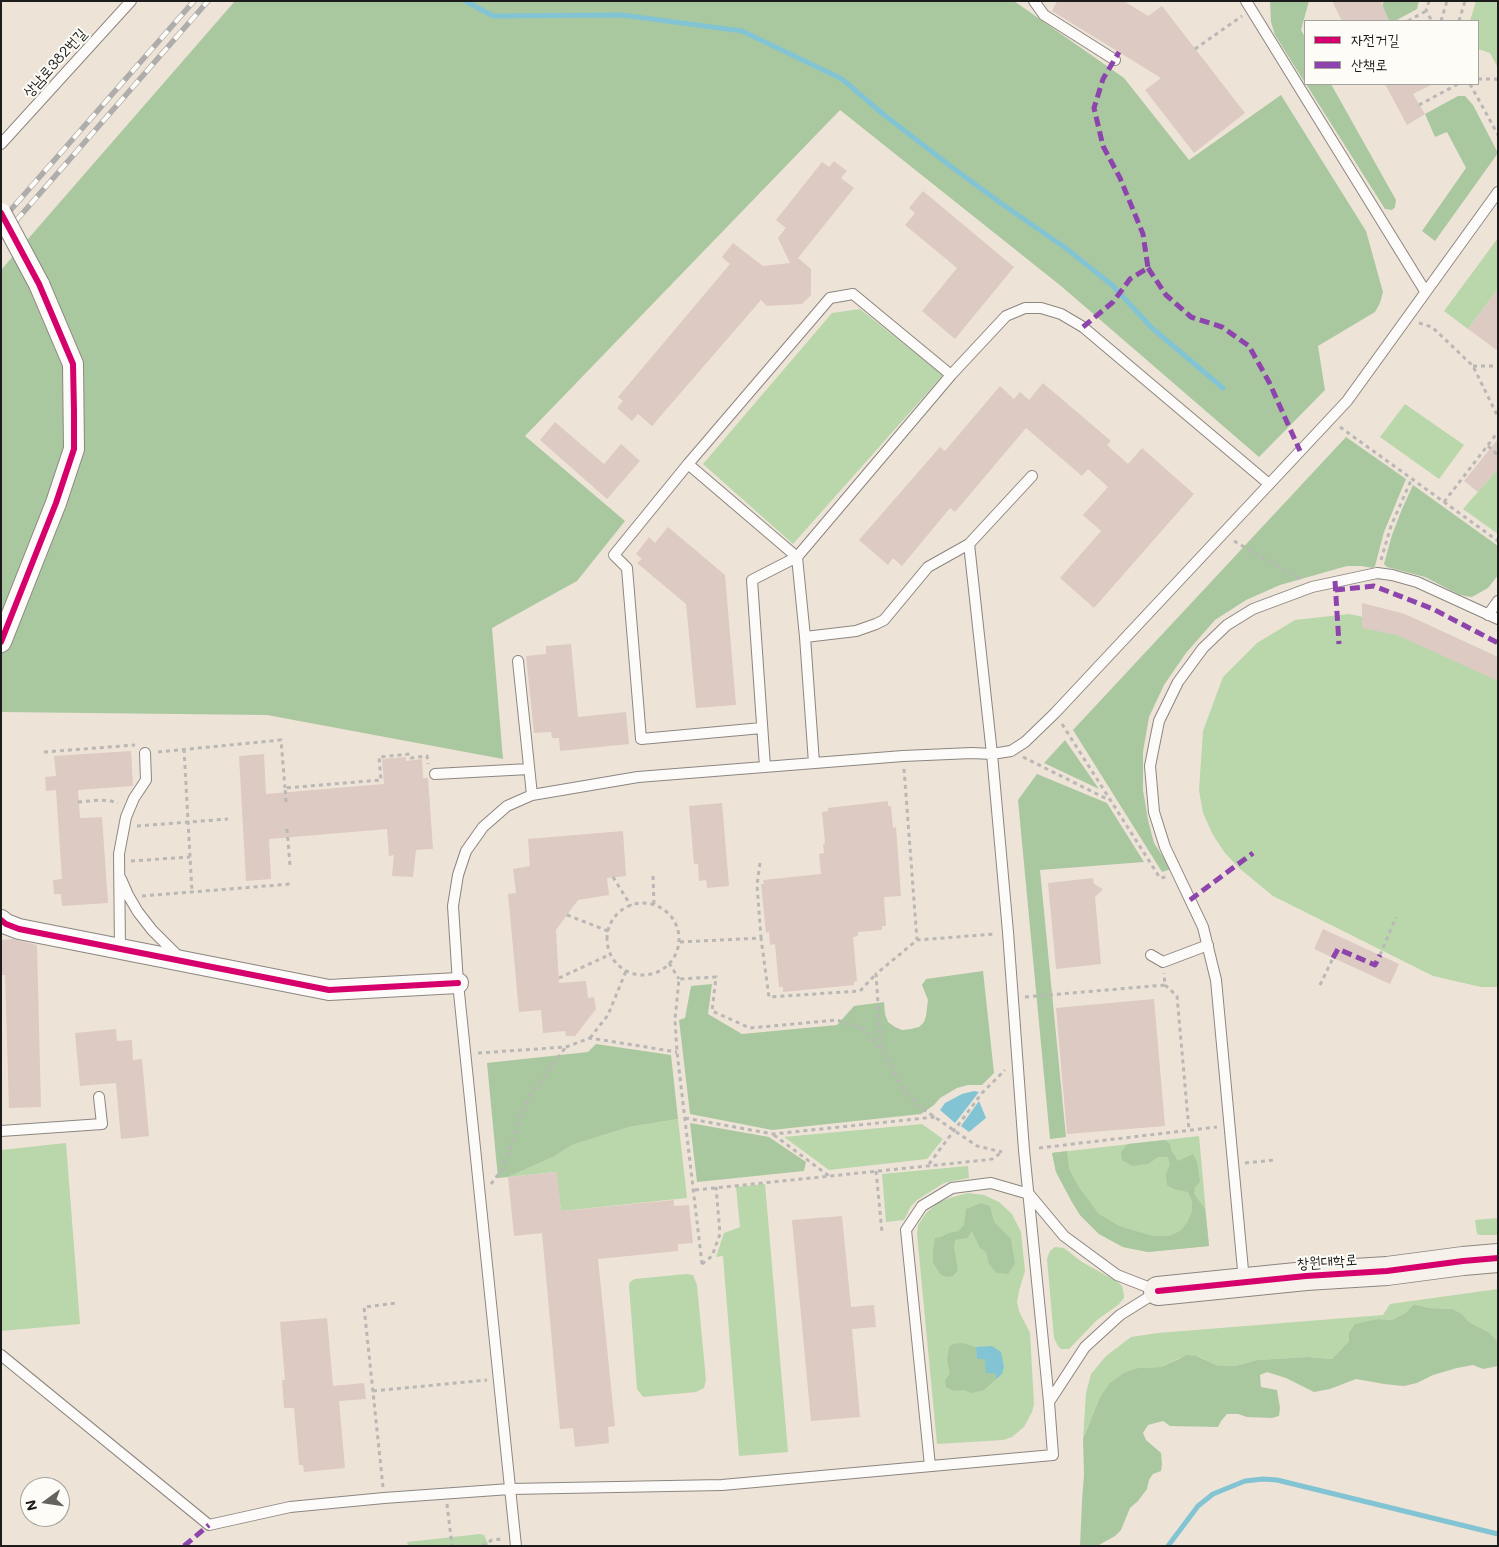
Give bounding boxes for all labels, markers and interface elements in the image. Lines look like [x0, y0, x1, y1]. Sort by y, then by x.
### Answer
legend [1304, 20, 1479, 85]
street label: 상남로382번길 [19, 25, 91, 101]
text: 자전거길 [1351, 29, 1399, 49]
text: 산책로 [1351, 54, 1387, 74]
street label: 창원대학로 [1296, 1251, 1358, 1273]
north arrow [20, 1477, 70, 1527]
text: N [20, 1498, 41, 1513]

